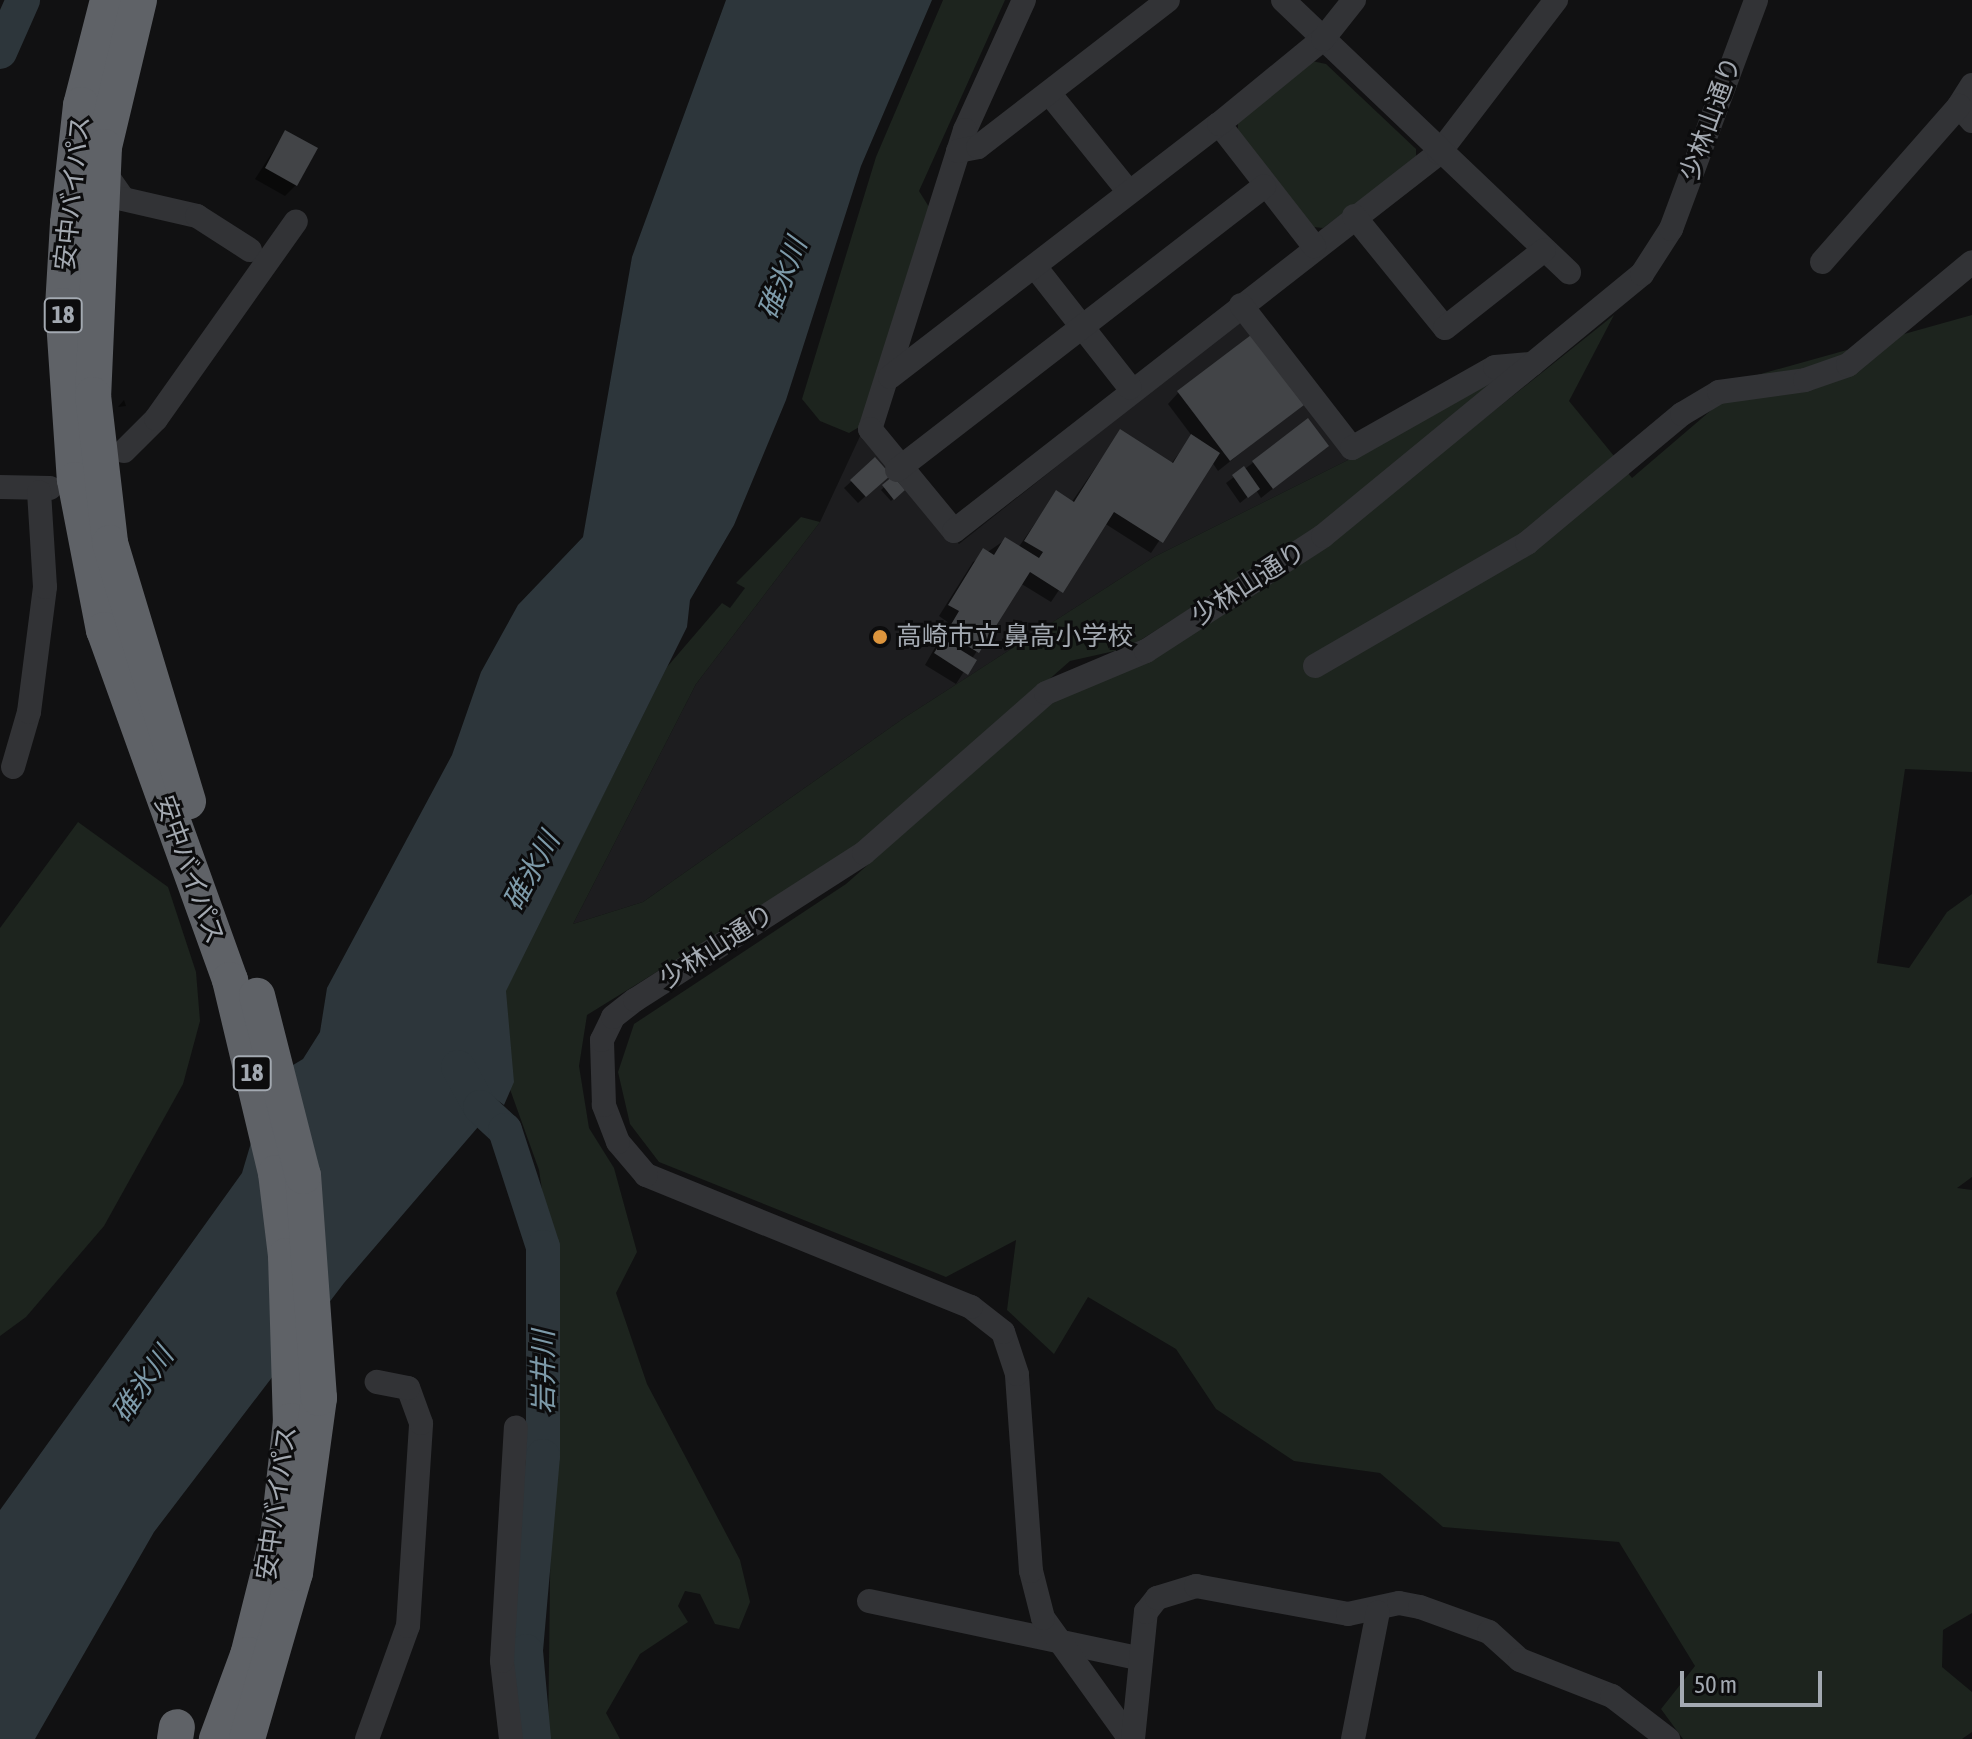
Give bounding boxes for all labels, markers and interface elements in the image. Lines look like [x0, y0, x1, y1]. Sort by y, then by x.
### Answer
street label: 少林山通り [1674, 53, 1748, 185]
street label: 安中バイパス [49, 114, 97, 272]
water label: 碓氷川 [751, 233, 813, 323]
road number: 18 [43, 295, 83, 335]
street label: 少林山通り [1186, 536, 1312, 632]
place label: 高崎市立 鼻高小学校 [896, 621, 1134, 653]
marker: 高崎市立 鼻高小学校 [871, 628, 889, 646]
street label: 安中バイパス [148, 791, 230, 949]
water label: 碓氷川 [496, 826, 566, 916]
street label: 少林山通り [654, 899, 780, 995]
road number: 18 [232, 1053, 272, 1093]
water label: 岩井川 [526, 1330, 560, 1414]
water label: 碓氷川 [104, 1340, 180, 1428]
street label: 安中バイパス [251, 1424, 303, 1582]
scale bar [1684, 1655, 1826, 1705]
text: 50 m [1694, 1671, 1737, 1698]

